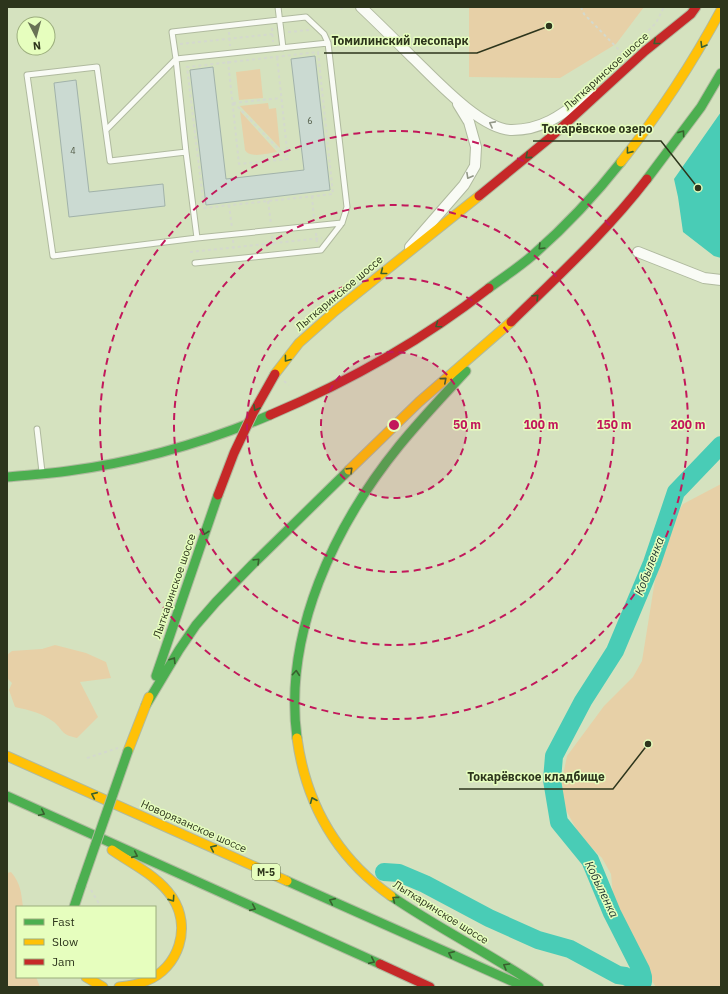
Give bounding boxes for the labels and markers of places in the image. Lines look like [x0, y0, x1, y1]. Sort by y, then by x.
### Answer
callout: Томилинский лесопарк [324, 29, 477, 53]
callout: Токарёвское озеро [533, 117, 661, 141]
centre of rings [387, 418, 401, 432]
callout: Токарёвское кладбище [459, 765, 613, 789]

